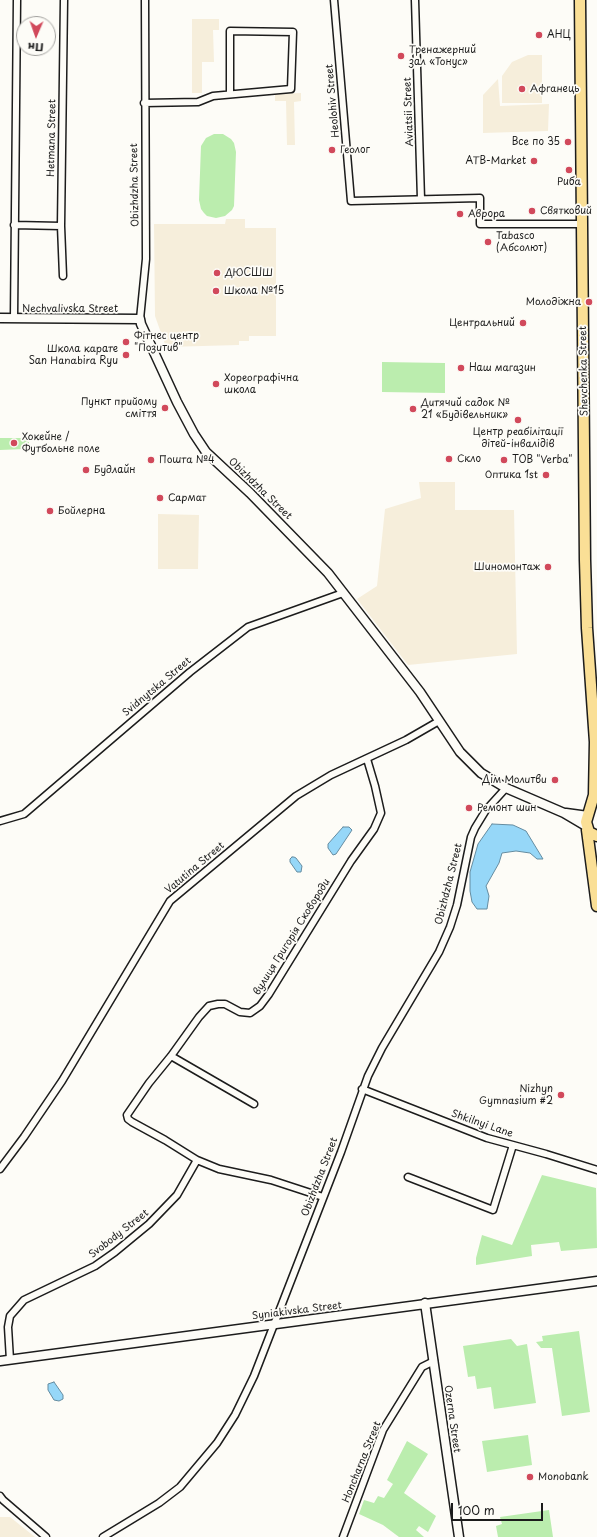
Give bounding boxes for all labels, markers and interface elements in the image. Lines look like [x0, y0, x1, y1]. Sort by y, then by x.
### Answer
north arrow [16, 16, 56, 56]
place label: АНЦ [547, 29, 571, 41]
marker: АНЦ [534, 30, 544, 40]
text: Пн [27, 39, 44, 56]
place label: Тренажерний зал «Тонус» [409, 44, 476, 68]
marker: Тренажерний зал «Тонус» [396, 51, 406, 61]
street label: Heolohiv Street [324, 64, 342, 138]
street label: Aviatsii Street [402, 77, 416, 147]
place label: Афганець [530, 83, 579, 95]
marker: Афганець [517, 84, 527, 94]
street label: Hetmana Street [45, 99, 59, 177]
place label: Все по 35 [512, 136, 560, 148]
marker: Все по 35 [563, 137, 573, 147]
street label: Obizhdzha Street [128, 143, 142, 227]
place label: Геолог [340, 144, 370, 156]
marker: Геолог [327, 145, 337, 155]
place label: ATB-Market [466, 155, 526, 167]
marker: ATB-Market [529, 156, 539, 166]
marker: Риба [564, 165, 574, 175]
place label: Риба [557, 176, 581, 188]
place label: Святковий [540, 205, 592, 217]
marker: Святковий [527, 206, 537, 216]
place label: Аврора [468, 208, 505, 220]
marker: Аврора [455, 209, 465, 219]
place label: Tabasco (Абсолют) [496, 230, 547, 254]
marker: Tabasco (Абсолют) [483, 237, 493, 247]
place label: ДЮСШШ [225, 267, 273, 279]
marker: ДЮСШШ [212, 268, 222, 278]
place label: Школа №15 [224, 285, 284, 297]
marker: Школа №15 [211, 286, 221, 296]
place label: Молодіжна [526, 296, 581, 308]
marker: Молодіжна [584, 297, 594, 307]
street label: Nechvalivska Street [22, 303, 118, 315]
place label: Центральний [449, 317, 515, 329]
marker: Центральний [518, 318, 528, 328]
street label: Shevchenka Street [577, 326, 591, 416]
place label: Фітнес центр "Позитив" [134, 330, 199, 354]
marker: Фітнес центр "Позитив" [121, 337, 131, 347]
place label: Школа карате San Hanabira Ryu [29, 343, 118, 366]
marker: Школа карате San Hanabira Ryu [121, 350, 131, 360]
place label: Наш магазин [469, 362, 536, 374]
marker: Наш магазин [456, 363, 466, 373]
place label: Хореографічна школа [224, 372, 299, 396]
marker: Хореографічна школа [211, 379, 221, 389]
place label: Пункт прийому сміття [81, 396, 157, 420]
place label: Дитячий садок № 21 «Будівельник» [421, 397, 510, 420]
marker: Пункт прийому сміття [160, 403, 170, 413]
marker: Дитячий садок № 21 «Будівельник» [408, 404, 418, 414]
marker: Центр реабілітації дітей-інвалідів [513, 415, 523, 425]
place label: Центр реабілітації дітей-інвалідів [473, 426, 563, 450]
place label: Хокейне / Футбольне поле [22, 431, 100, 454]
marker: Хокейне / Футбольне поле [9, 438, 19, 448]
place label: Скло [457, 453, 481, 465]
place label: Пошта №4 [159, 454, 215, 466]
marker: Скло [444, 454, 454, 464]
place label: ТОВ "Verba" [512, 454, 572, 466]
marker: Пошта №4 [146, 455, 156, 465]
marker: ТОВ "Verba" [499, 455, 509, 465]
street label: Obizhdzha Street [226, 456, 294, 522]
place label: Будлайн [94, 464, 136, 476]
marker: Будлайн [81, 465, 91, 475]
place label: Оптика 1st [485, 469, 538, 481]
marker: Оптика 1st [541, 470, 551, 480]
place label: Сармат [168, 492, 206, 504]
marker: Сармат [155, 493, 165, 503]
place label: Бойлерна [58, 505, 105, 517]
marker: Бойлерна [45, 506, 55, 516]
place label: Шиномонтаж [474, 561, 540, 573]
marker: Шиномонтаж [543, 562, 553, 572]
street label: Svidnytska Street [120, 655, 194, 719]
place label: Дім Молитви [482, 774, 547, 786]
marker: Дім Молитви [550, 775, 560, 785]
place label: Ремонт шин [477, 802, 536, 814]
marker: Ремонт шин [464, 803, 474, 813]
street label: Vatutina Street [163, 840, 227, 896]
street label: Obizhdzha Street [433, 842, 465, 926]
street label: вулиця Григорія Сковороди [251, 877, 333, 997]
place label: Nizhyn Gymnasium #2 [479, 1083, 553, 1106]
marker: Nizhyn Gymnasium #2 [556, 1090, 566, 1100]
street label: Shkilnyi Lane [449, 1108, 515, 1140]
street label: Obizhdzha Street [299, 1136, 341, 1218]
street label: Svobody Street [87, 1207, 151, 1261]
street label: Syniakivska Street [252, 1300, 342, 1322]
street label: Ozerna Street [441, 1385, 463, 1453]
street label: Honcharna Street [340, 1420, 384, 1504]
place label: Monobank [538, 1471, 589, 1483]
marker: Monobank [525, 1472, 535, 1482]
scale bar [453, 1495, 545, 1521]
text: 100 m [458, 1501, 495, 1519]

